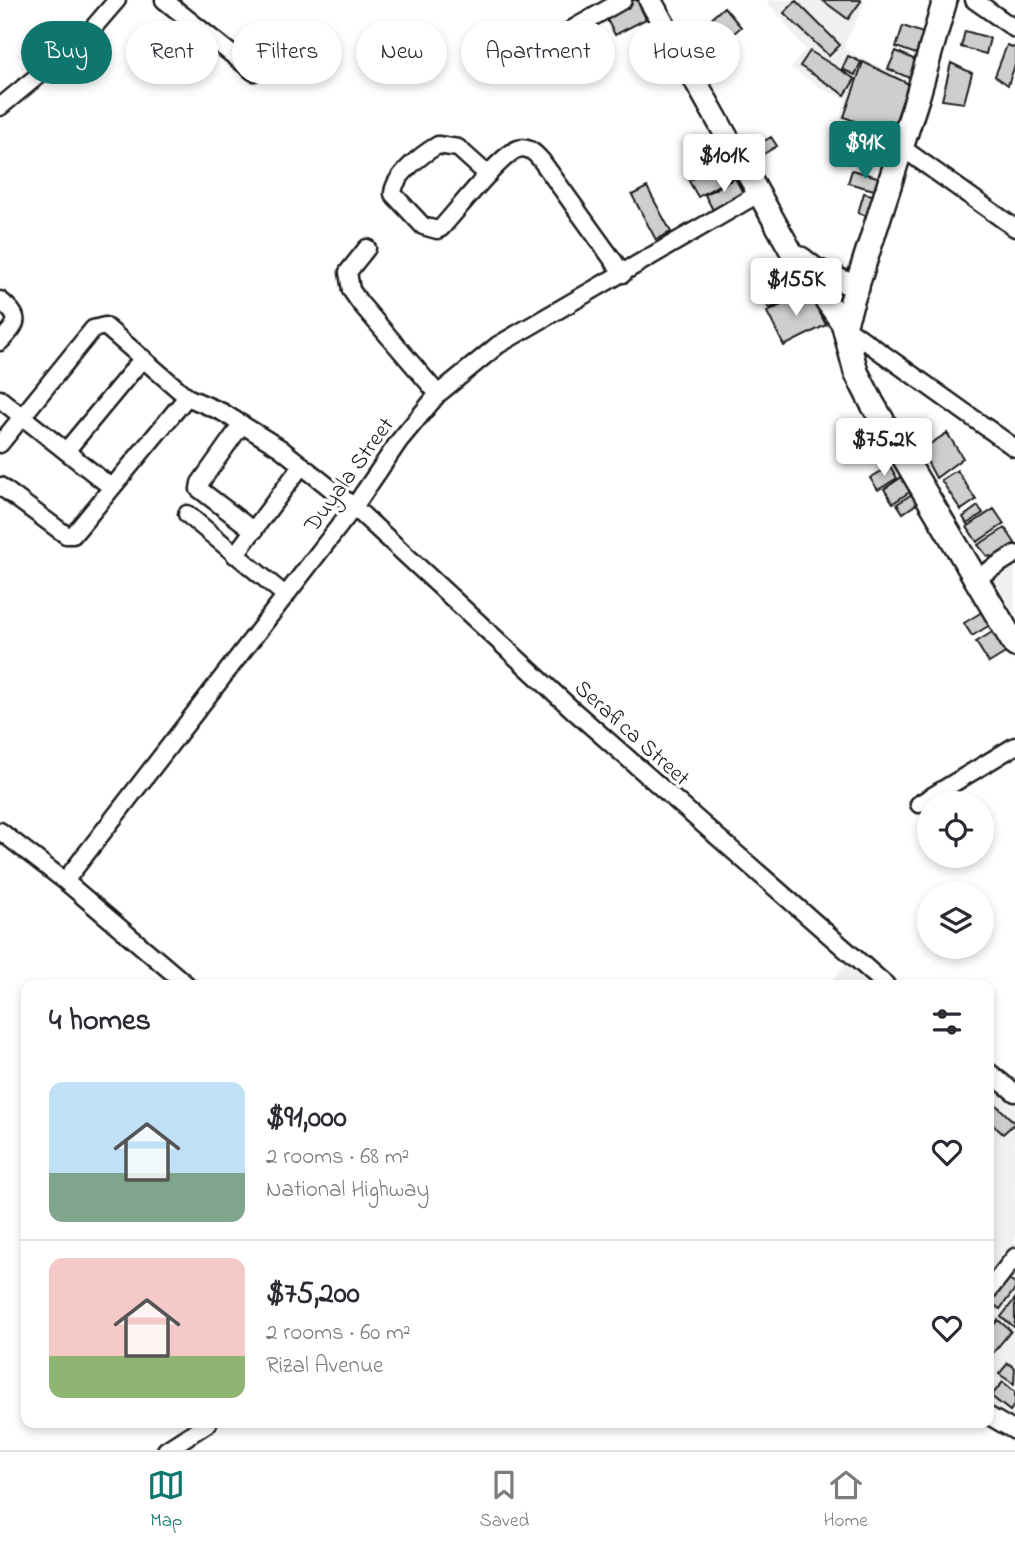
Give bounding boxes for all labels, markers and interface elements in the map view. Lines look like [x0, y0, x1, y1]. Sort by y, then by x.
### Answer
chip: Buy [21, 21, 112, 84]
chip: Rent [126, 21, 218, 84]
chip: Filters [232, 21, 342, 84]
chip: New [356, 21, 447, 84]
chip: Apartment [461, 21, 615, 84]
chip: House [629, 21, 740, 84]
pin: $91K [824, 122, 906, 181]
text: $91K [845, 127, 885, 160]
pin: $101K [675, 134, 773, 194]
text: $101K [699, 140, 749, 173]
pin: $155K [747, 258, 845, 318]
text: $155K [767, 264, 825, 297]
street label: Duyala Street [296, 411, 405, 542]
pin: $75.2K [827, 419, 941, 478]
text: $75.2K [852, 424, 916, 457]
street label: Serafica Street [566, 673, 697, 795]
map controls [917, 791, 994, 959]
button: locate [917, 791, 994, 868]
button: layers [917, 882, 994, 959]
text: 4 homes [49, 1000, 151, 1044]
icon: filters [928, 1003, 966, 1041]
text: $91,000 [266, 1097, 347, 1141]
icon: home [105, 1110, 189, 1194]
icon: heart [928, 1133, 966, 1171]
text: 2 rooms · 68 m² [266, 1141, 409, 1174]
text: National Highway [266, 1174, 429, 1207]
text: $75,200 [266, 1273, 360, 1317]
icon: home [105, 1286, 189, 1370]
icon: heart [928, 1309, 966, 1347]
text: 2 rooms · 60 m² [266, 1317, 411, 1350]
text: Rizal Avenue [266, 1350, 383, 1383]
tab: Map [147, 1466, 185, 1535]
tab: Saved [480, 1466, 529, 1535]
tab: Home [824, 1466, 868, 1535]

